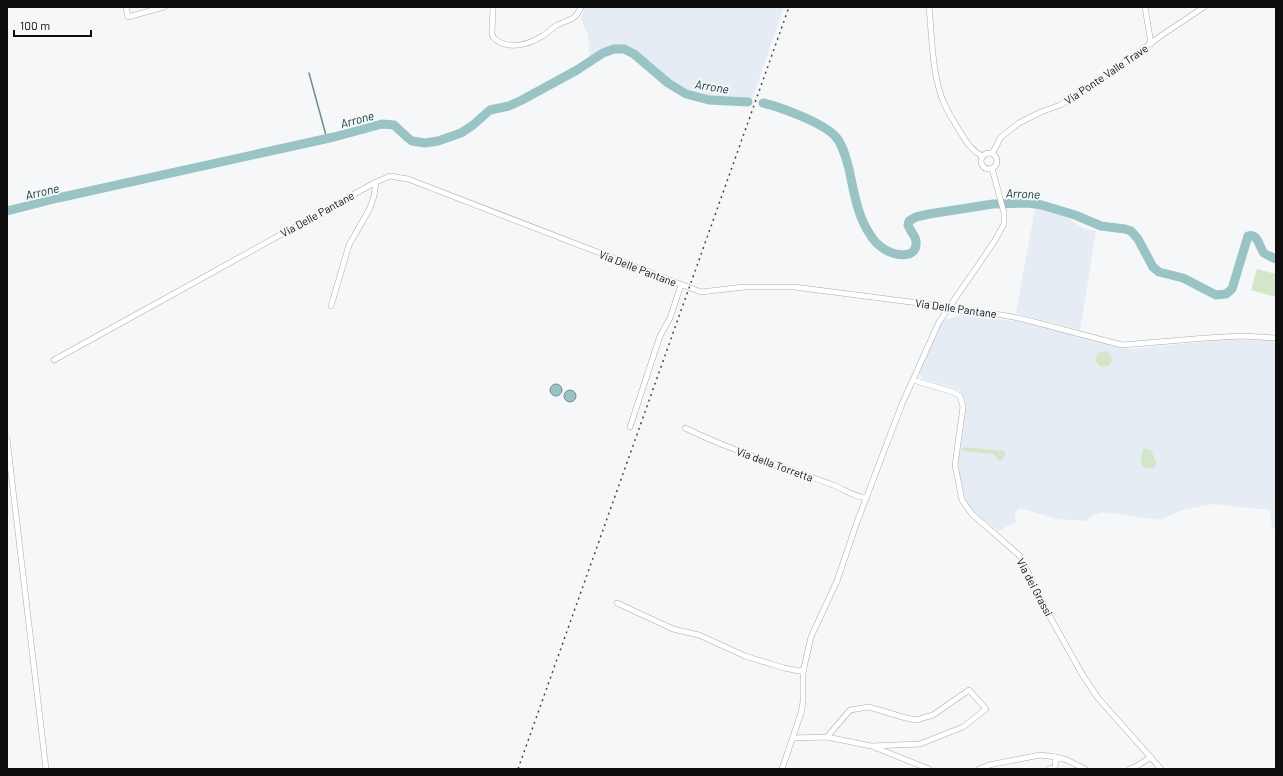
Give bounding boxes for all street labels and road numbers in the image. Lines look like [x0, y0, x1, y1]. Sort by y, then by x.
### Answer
street label: Via Ponte Valle Trave [1062, 41, 1150, 107]
street label: Via Delle Pantane [278, 188, 356, 240]
street label: Via Delle Pantane [597, 247, 679, 289]
street label: Via Delle Pantane [914, 296, 998, 320]
street label: Via della Torretta [735, 444, 815, 484]
street label: Via dei Grassi [1014, 556, 1056, 618]

